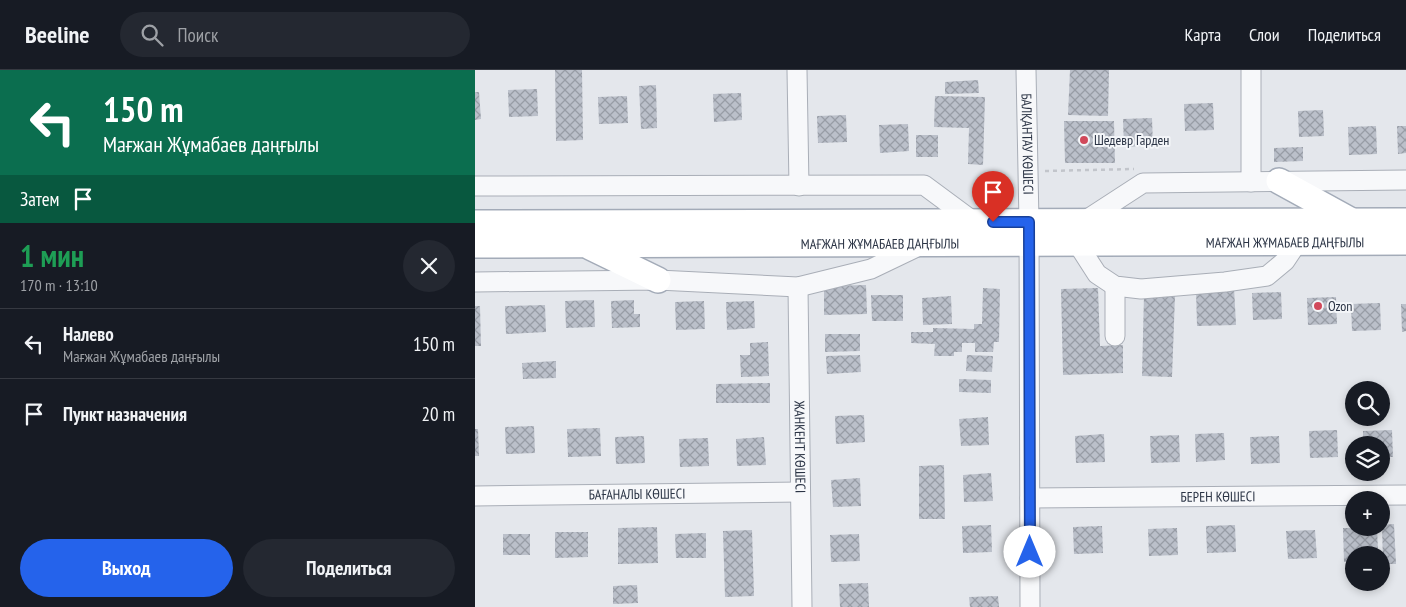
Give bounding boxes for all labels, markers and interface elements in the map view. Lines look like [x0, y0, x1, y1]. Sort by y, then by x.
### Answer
search box [120, 12, 470, 57]
text: Beeline [25, 19, 90, 50]
icon: search [138, 21, 166, 49]
text: Поиск [178, 23, 218, 47]
text: Карта [1184, 23, 1221, 46]
text: Слои [1249, 23, 1280, 46]
text: Поделиться [1308, 23, 1381, 46]
text: 150 m [103, 86, 184, 132]
icon: left [20, 90, 85, 155]
street label: БАЛҚАНТАУ КӨШЕСІ [1017, 93, 1037, 195]
text: Мағжан Жұмабаев даңғылы [103, 130, 319, 158]
place label: Шедевр Гарден [1094, 131, 1169, 149]
marker: Шедевр Гарден [1078, 134, 1090, 146]
pin [972, 171, 1014, 222]
icon: arrive [979, 178, 1007, 206]
icon: arrive [69, 185, 97, 213]
text: Затем [20, 187, 59, 211]
street label: МАҒЖАН ЖҰМАБАЕВ ДАҢҒЫЛЫ [1206, 233, 1364, 252]
street label: МАҒЖАН ЖҰМАБАЕВ ДАҢҒЫЛЫ [801, 234, 959, 253]
text: 1 мин [20, 236, 84, 275]
button: close [403, 240, 455, 292]
text: 170 m · 13:10 [20, 275, 98, 295]
place label: Ozon [1328, 297, 1353, 315]
marker: Ozon [1312, 300, 1324, 312]
text: Налево [63, 322, 114, 346]
icon: left [20, 330, 48, 358]
text: 150 m [413, 332, 455, 356]
text: Мағжан Жұмабаев даңғылы [63, 346, 220, 366]
map controls [1345, 381, 1390, 591]
button: search [1345, 381, 1390, 426]
icon: arrive [20, 400, 48, 428]
street label: ЖАНКЕНТ КӨШЕСІ [790, 400, 810, 493]
text: Пункт назначения [63, 402, 187, 426]
text: 20 m [422, 402, 455, 426]
button: layers [1345, 436, 1390, 481]
street label: БАҒАНАЛЫ КӨШЕСІ [588, 484, 685, 504]
street label: БЕРЕН КӨШЕСІ [1180, 487, 1256, 506]
button: + [1345, 491, 1390, 536]
position arrow [1003, 525, 1055, 577]
button: Выход [20, 539, 233, 597]
button: Поделиться [243, 539, 455, 597]
button: − [1345, 546, 1390, 591]

